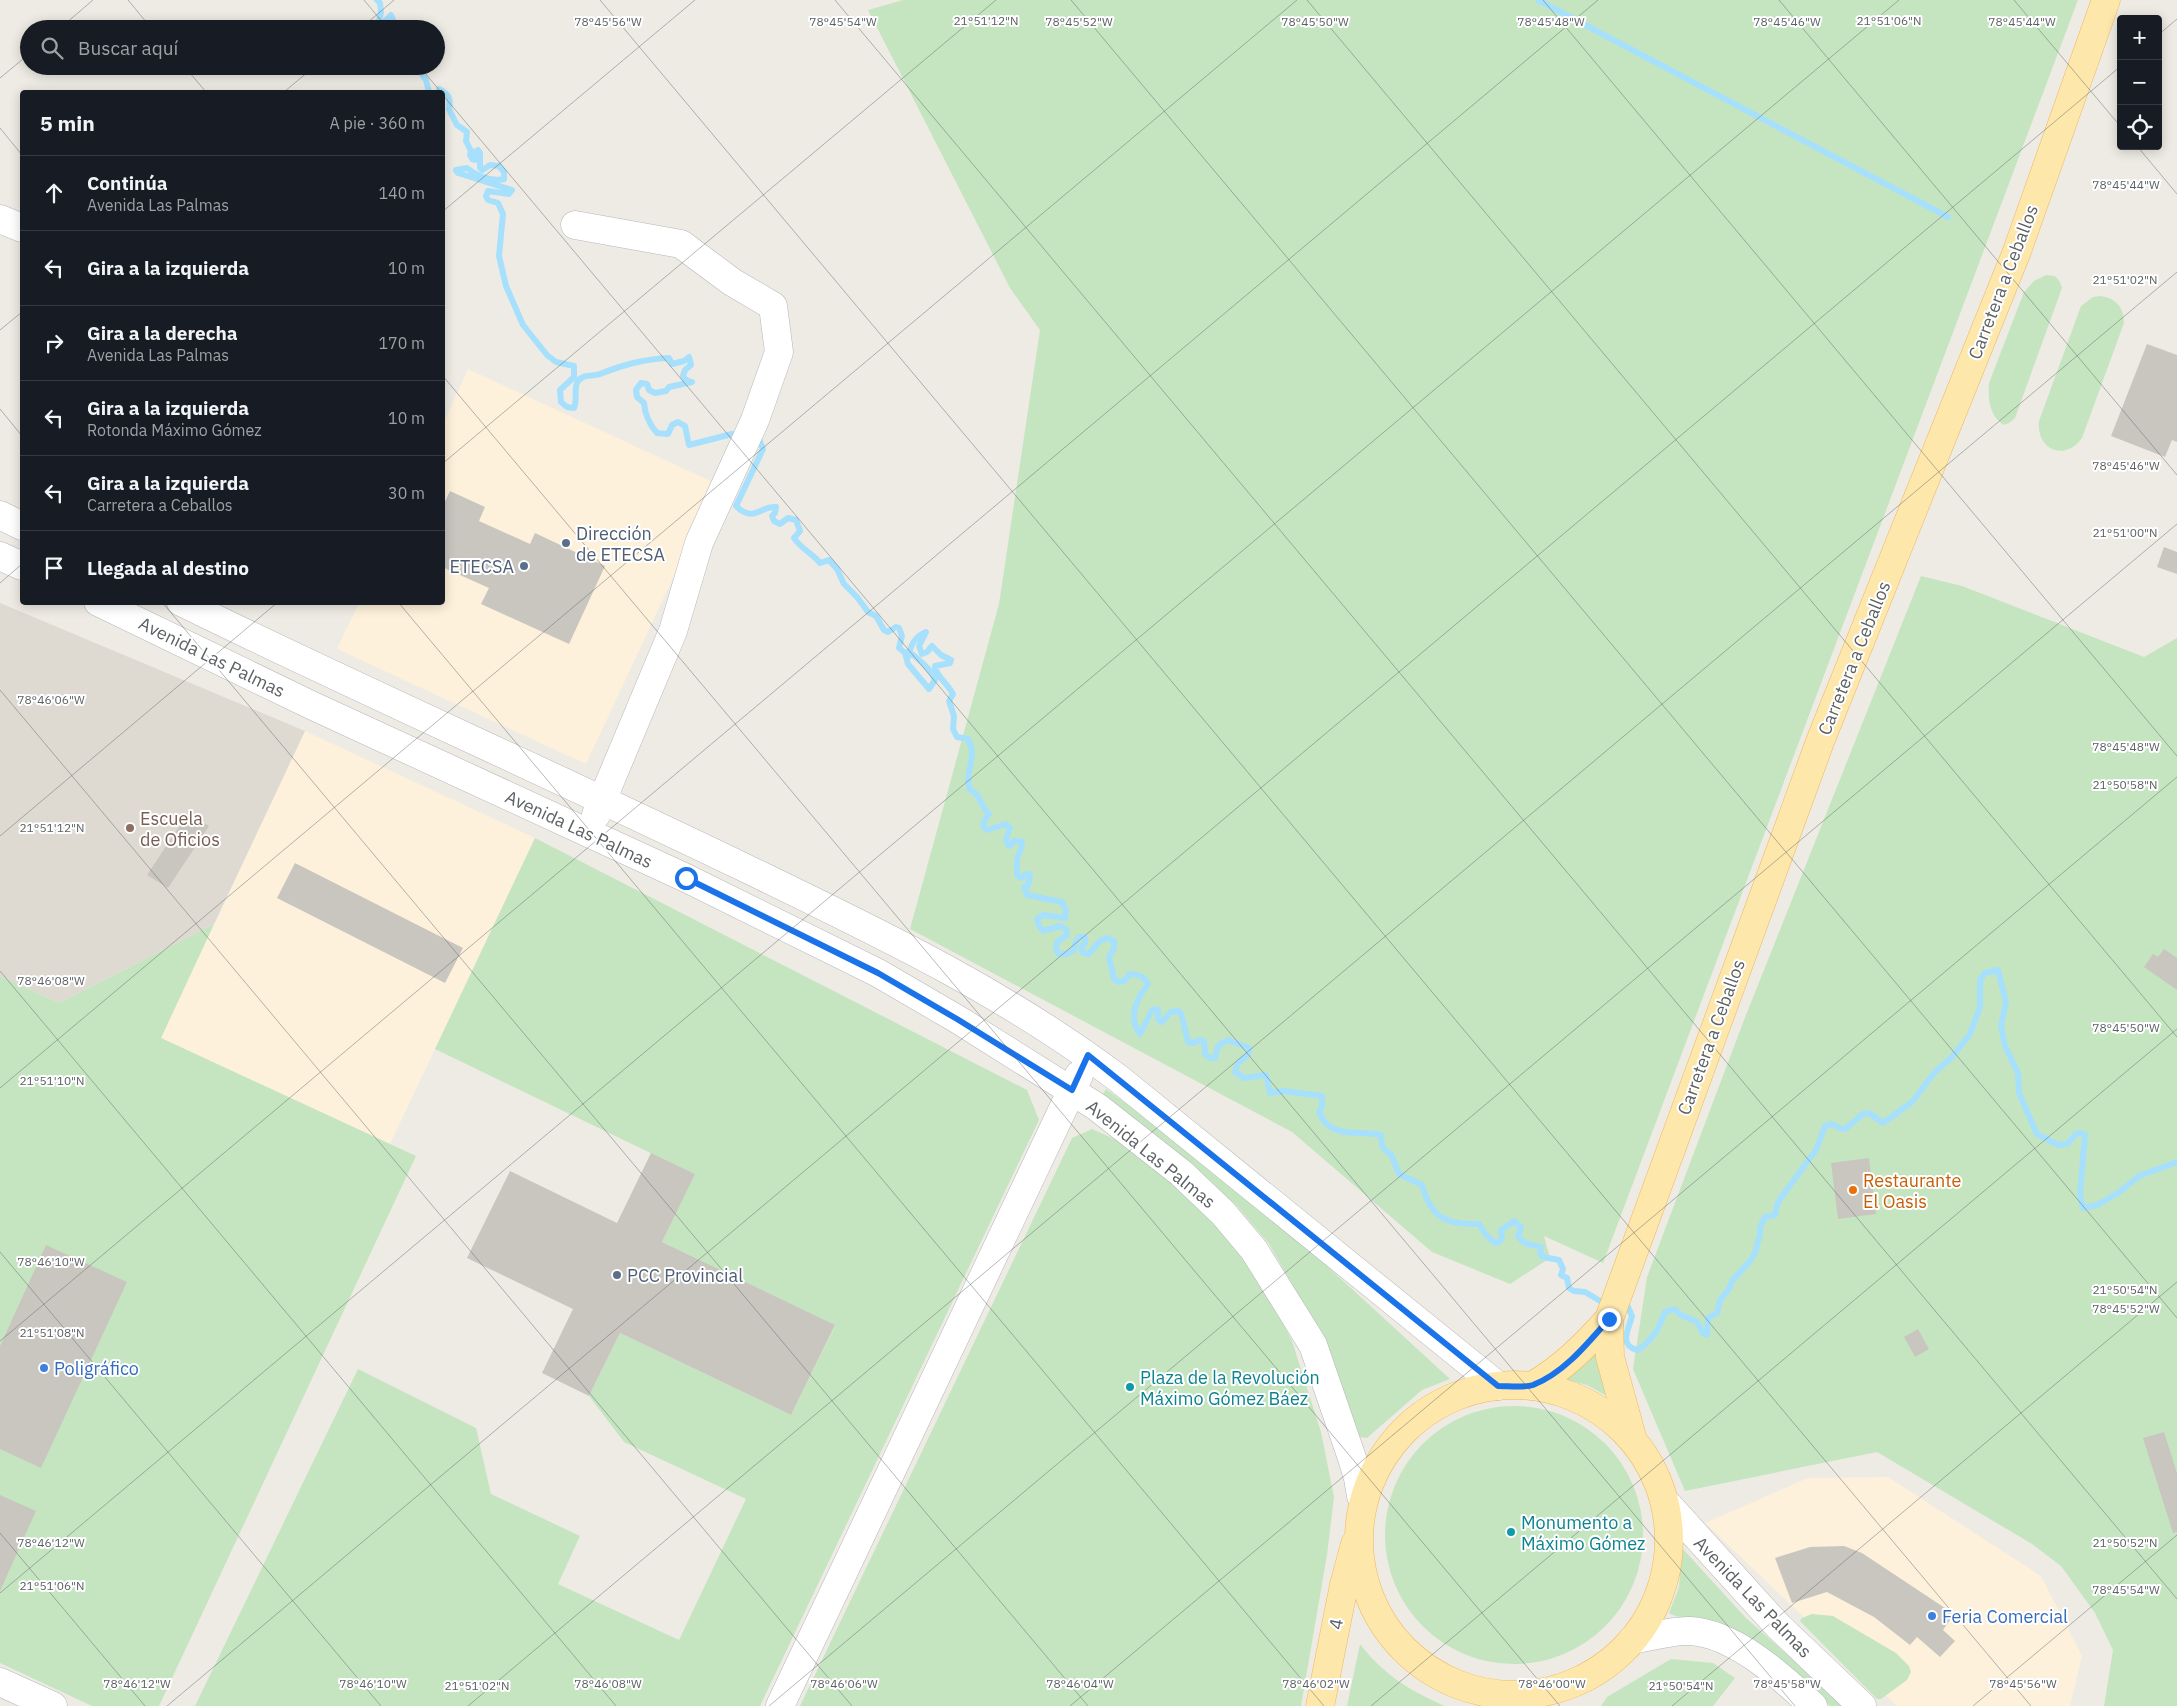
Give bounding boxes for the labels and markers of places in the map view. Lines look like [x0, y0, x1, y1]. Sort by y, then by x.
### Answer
place label: Dirección de ETECSA [576, 522, 665, 566]
marker: Dirección de ETECSA [560, 537, 572, 549]
place label: ETECSA [450, 555, 514, 578]
marker: ETECSA [518, 560, 530, 572]
place label: Escuela de Oficios [140, 807, 220, 851]
marker: Escuela de Oficios [124, 822, 136, 834]
place label: Restaurante El Oasis [1863, 1169, 1962, 1213]
marker: Restaurante El Oasis [1847, 1184, 1859, 1196]
place label: PCC Provincial [627, 1264, 743, 1287]
marker: PCC Provincial [611, 1269, 623, 1281]
place label: Poligráfico [54, 1357, 139, 1380]
marker: Poligráfico [38, 1362, 50, 1374]
place label: Plaza de la Revolución Máximo Gómez Báez [1140, 1366, 1320, 1410]
marker: Plaza de la Revolución Máximo Gómez Báez [1124, 1381, 1136, 1393]
place label: Monumento a Máximo Gómez [1521, 1511, 1645, 1555]
marker: Monumento a Máximo Gómez [1505, 1526, 1517, 1538]
place label: Feria Comercial [1942, 1605, 2068, 1628]
marker: Feria Comercial [1926, 1610, 1938, 1622]

